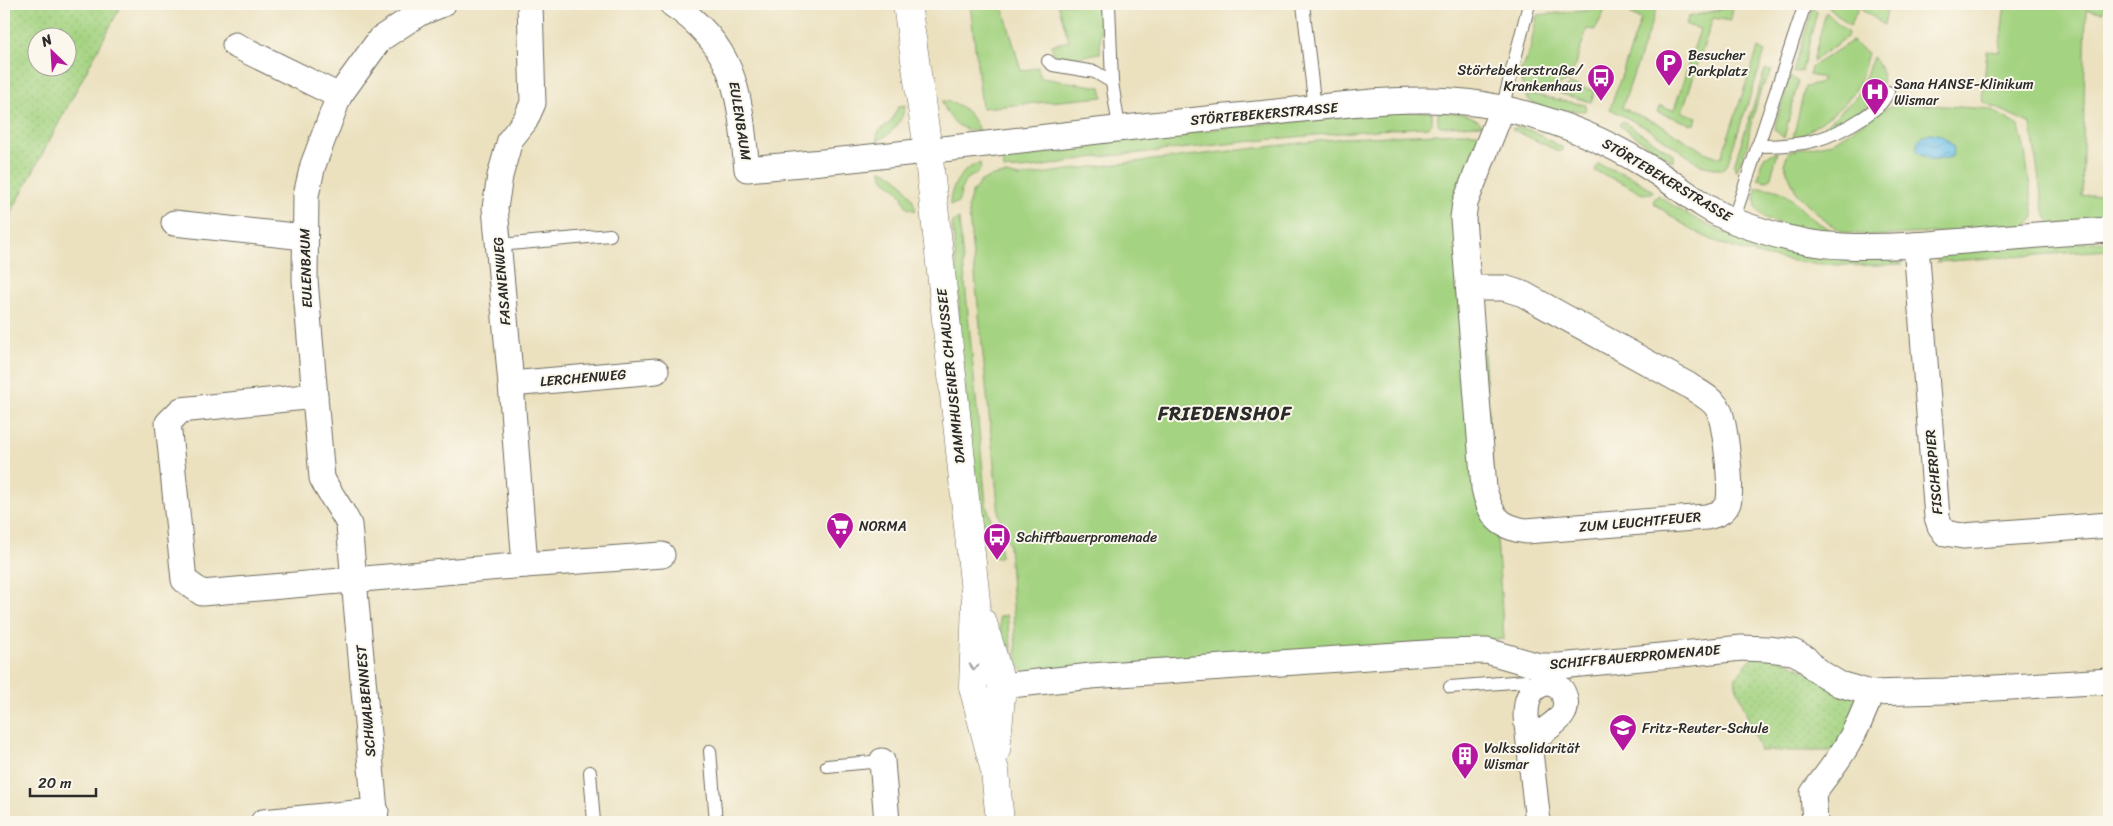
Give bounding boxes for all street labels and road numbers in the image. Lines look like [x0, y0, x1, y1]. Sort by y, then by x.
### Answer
street label: EULENBAUM [721, 80, 759, 163]
street label: STÖRTEBEKERSTRASSE [1189, 95, 1340, 133]
street label: STÖRTEBEKERSTRASSE [1597, 131, 1738, 229]
street label: EULENBAUM [292, 227, 320, 308]
street label: FASANENWEG [486, 236, 518, 326]
street label: DAMMHUSENER CHAUSSEE [929, 286, 973, 465]
street label: LERCHENWEG [539, 362, 627, 394]
street label: FISCHERPIER [1918, 428, 1950, 515]
street label: ZUM LEUCHTFEUER [1578, 504, 1703, 540]
street label: SCHIFFBAUERPROMENADE [1549, 637, 1723, 677]
street label: SCHWALBENNEST [349, 643, 383, 758]

